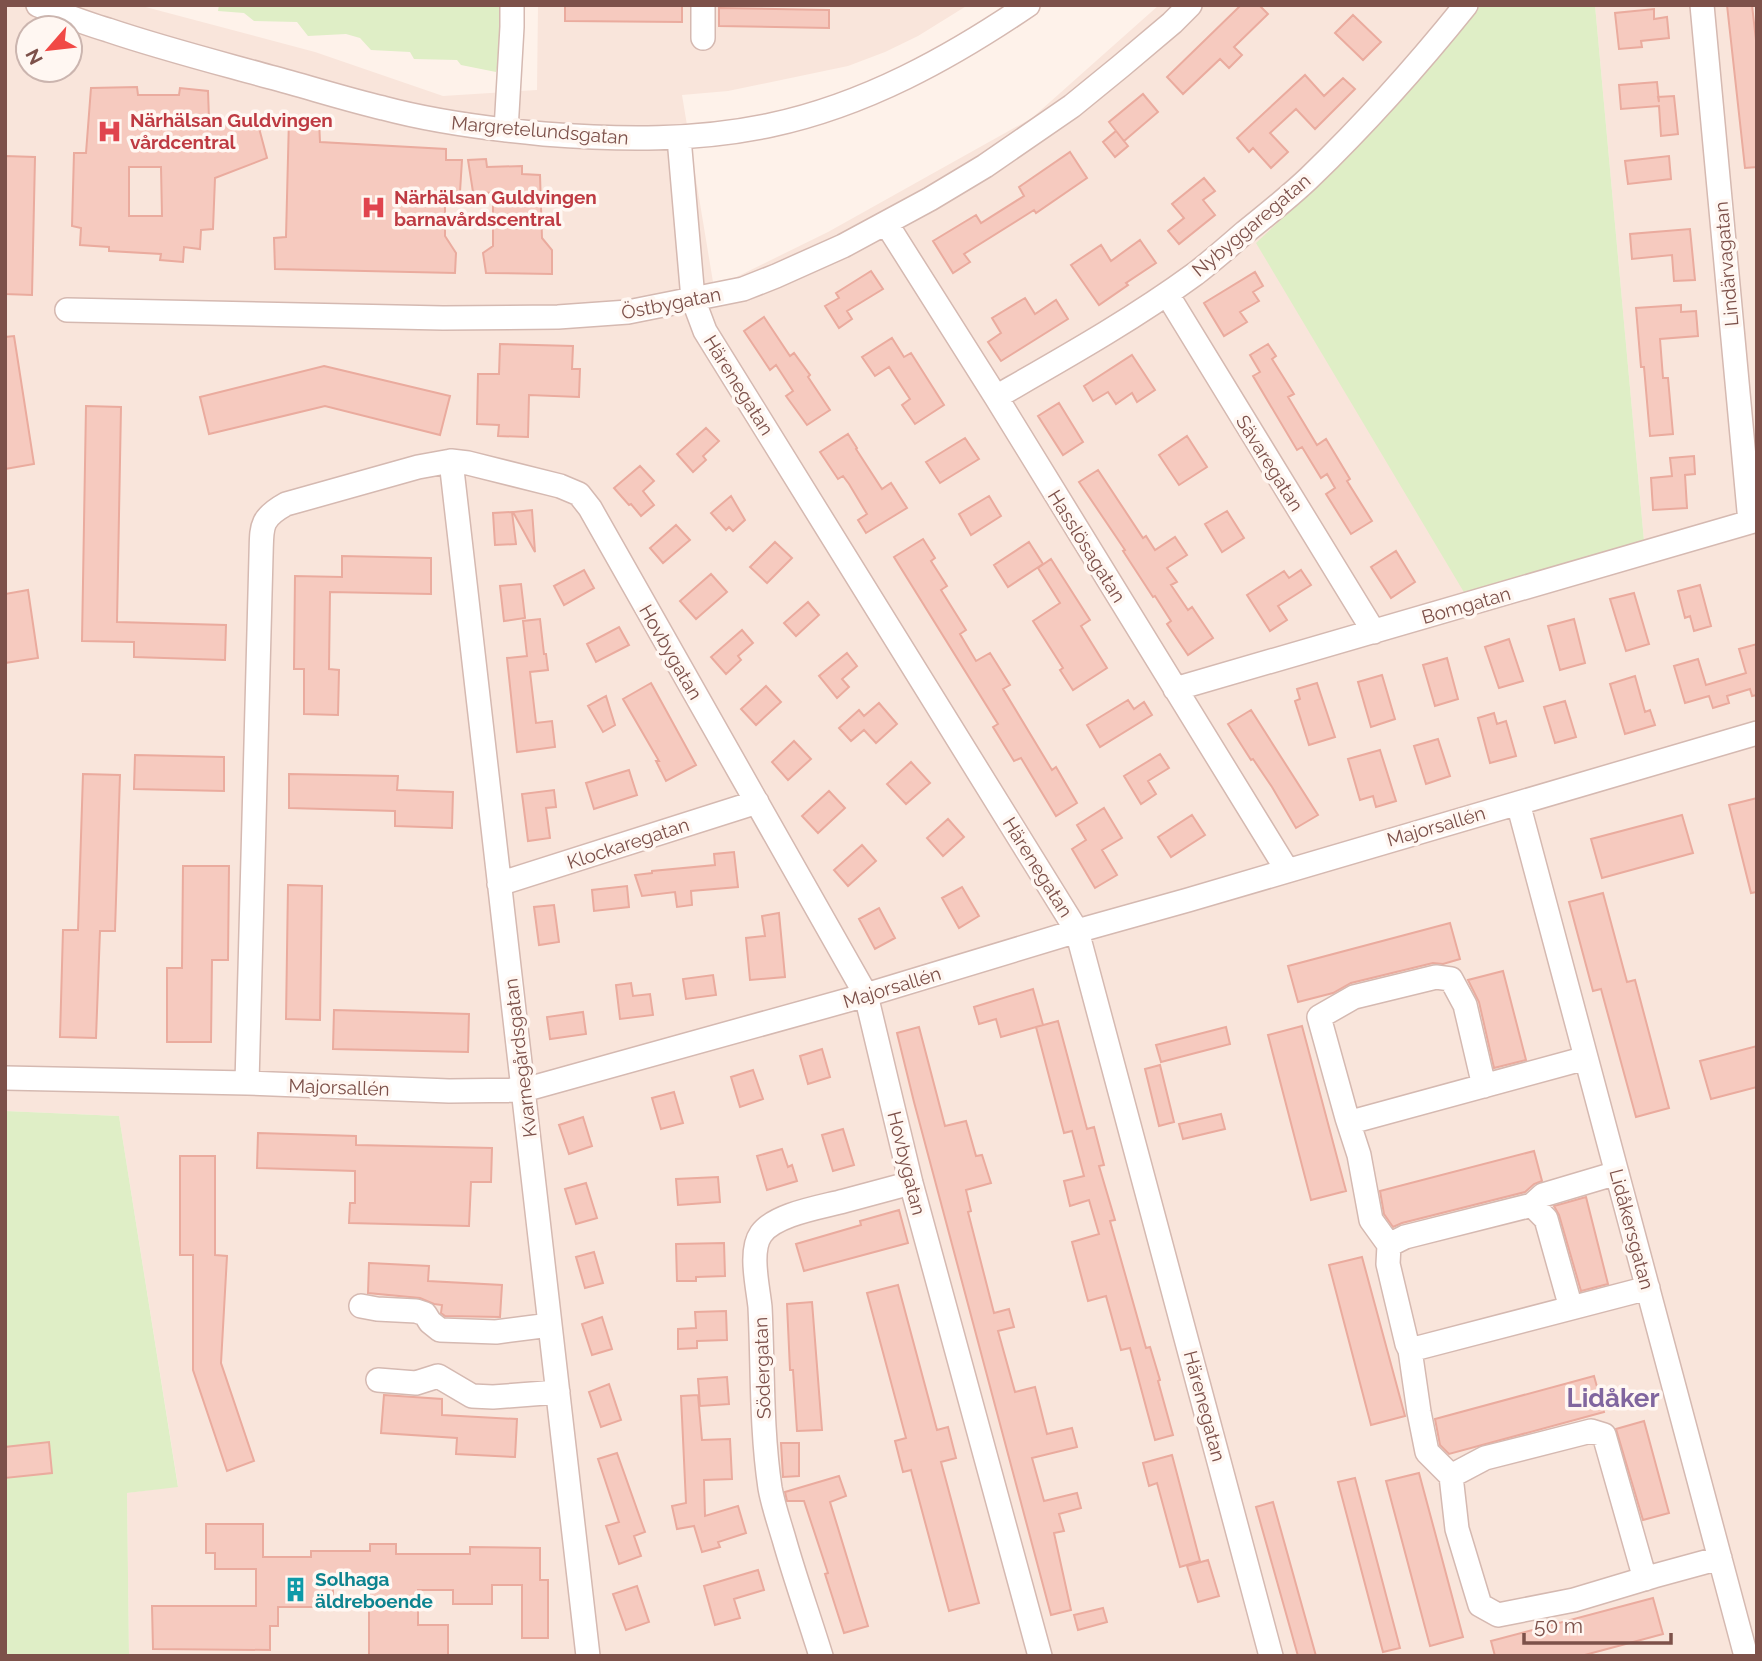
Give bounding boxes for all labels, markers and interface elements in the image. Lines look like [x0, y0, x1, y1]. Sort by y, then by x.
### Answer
north arrow [14, 14, 84, 84]
text: N [21, 45, 47, 69]
place label: Närhälsan Guldvingen vårdcentral [130, 109, 333, 153]
street label: Margretelundsgatan [450, 111, 630, 149]
hospital icon: Närhälsan Guldvingen vårdcentral [96, 117, 124, 145]
street label: Nybyggaregatan [1187, 169, 1315, 281]
place label: Närhälsan Guldvingen barnavårdscentral [394, 186, 597, 230]
hospital icon: Närhälsan Guldvingen barnavårdscentral [360, 194, 388, 222]
street label: Lindärvagatan [1710, 201, 1742, 327]
street label: Östbygatan [619, 283, 723, 323]
street label: Härenegatan [700, 331, 778, 439]
street label: Sävaregatan [1232, 411, 1308, 515]
street label: Hasslösagatan [1044, 486, 1130, 606]
street label: Bomgatan [1419, 582, 1513, 628]
street label: Hovbygatan [635, 601, 707, 703]
street label: Majorsallén [1384, 801, 1488, 851]
street label: Klockaregatan [564, 813, 692, 873]
street label: Härenegatan [999, 813, 1077, 921]
street label: Majorsallén [840, 962, 944, 1012]
street label: Kvarnegårdsgatan [499, 977, 541, 1139]
street label: Majorsallén [288, 1074, 390, 1100]
street label: Hovbygatan [883, 1109, 931, 1217]
street label: Lidåkersgatan [1605, 1166, 1659, 1292]
street label: Södergatan [749, 1317, 775, 1419]
street label: Härenegatan [1180, 1348, 1230, 1464]
district label: Lidåker [1567, 1383, 1659, 1413]
place label: Solhaga äldreboende [315, 1568, 433, 1612]
building icon: Solhaga äldreboende [281, 1576, 309, 1604]
scale bar [1524, 1602, 1671, 1646]
text: 50 m [1534, 1613, 1583, 1638]

